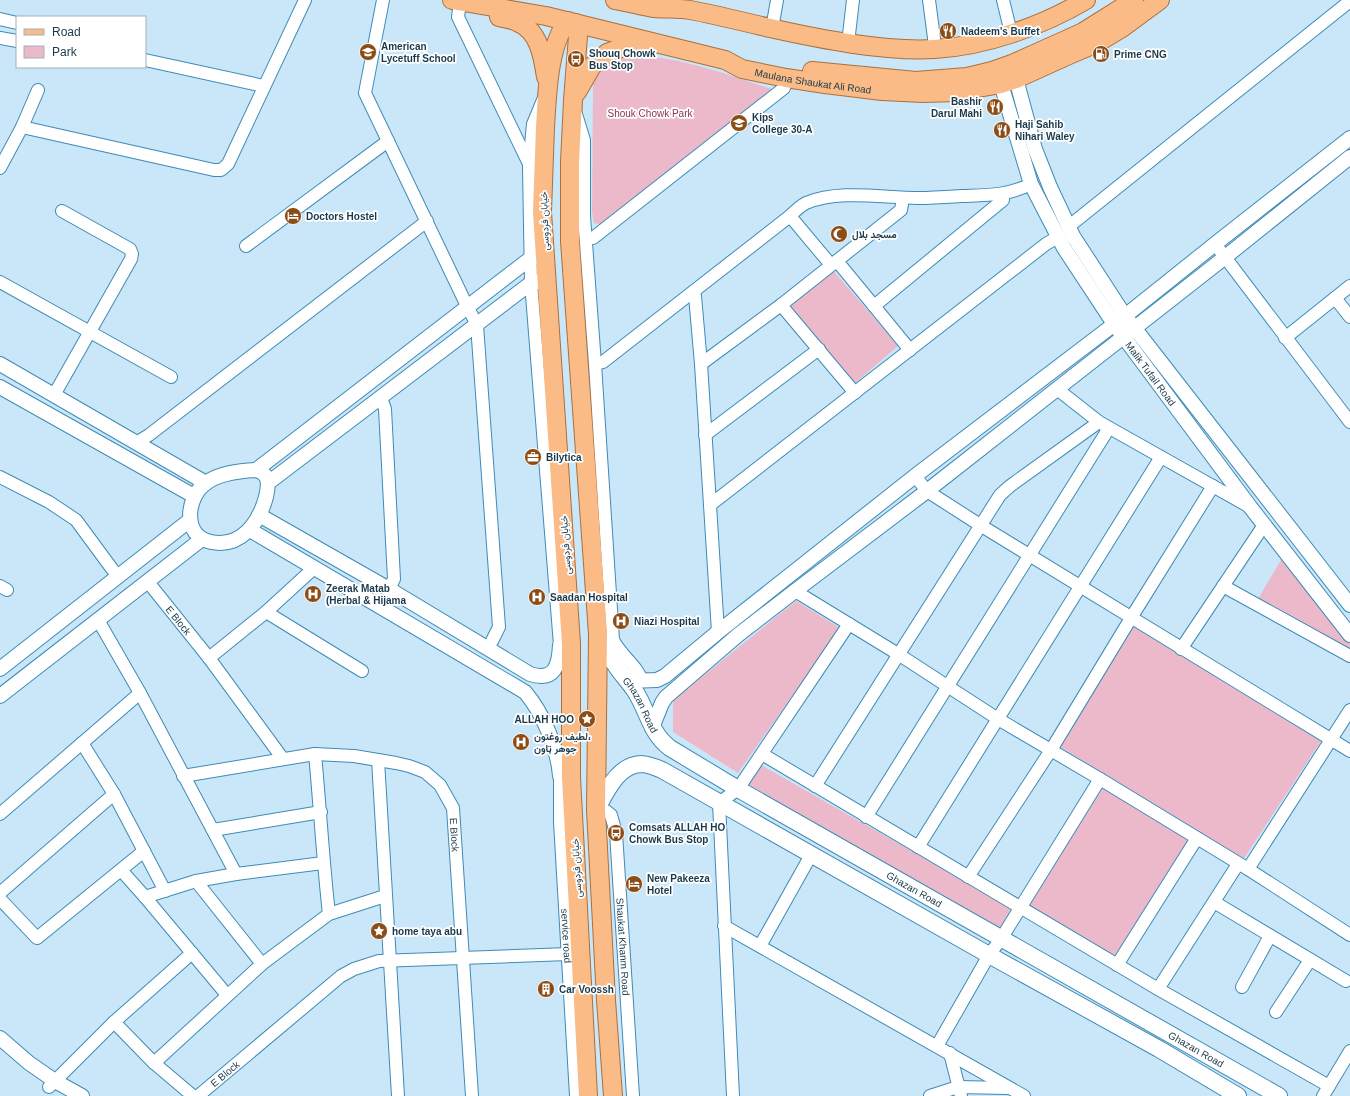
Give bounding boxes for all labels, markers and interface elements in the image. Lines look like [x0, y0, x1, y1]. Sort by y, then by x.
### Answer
legend [16, 16, 146, 68]
restaurant icon: Nadeem's Buffet [938, 21, 958, 41]
text: Road [52, 25, 81, 39]
place label: Nadeem's Buffet [961, 26, 1040, 37]
place label: American Lycetuff School [381, 41, 456, 64]
school or university icon: American Lycetuff School [358, 42, 378, 62]
fuel station icon: Prime CNG [1091, 44, 1111, 64]
text: Park [52, 45, 78, 59]
place label: Shouq Chowk Bus Stop [589, 48, 656, 71]
bus stop icon: Shouq Chowk Bus Stop [566, 49, 586, 69]
place label: Prime CNG [1114, 49, 1167, 60]
street label: Maulana Shaukat Ali Road [754, 67, 872, 96]
place label: Bashir Darul Mahi [931, 96, 982, 119]
restaurant icon: Bashir Darul Mahi [985, 97, 1005, 117]
park label: Shouk Chowk Park [607, 108, 694, 119]
place label: Kips College 30-A [752, 112, 813, 135]
school or university icon: Kips College 30-A [729, 113, 749, 133]
place label: Haji Sahib Nihari Waley [1015, 119, 1075, 142]
restaurant icon: Haji Sahib Nihari Waley [992, 120, 1012, 140]
street label: خیابان فردوسی [538, 191, 552, 251]
hotel icon: Doctors Hostel [283, 206, 303, 226]
place label: Doctors Hostel [306, 211, 377, 222]
mosque icon: مسجد بلال [829, 224, 849, 244]
place label: مسجد بلال [852, 229, 897, 241]
street label: Malik Tufail Road [1123, 340, 1178, 408]
office icon: Bilytica [523, 447, 543, 467]
place label: Bilytica [546, 452, 582, 463]
street label: خیابان فردوسی [558, 515, 574, 575]
place label: Zeerak Matab (Herbal & Hijama [326, 583, 406, 606]
hospital icon: Zeerak Matab (Herbal & Hijama [303, 584, 323, 604]
hospital icon: Saadan Hospital [527, 587, 547, 607]
place label: Saadan Hospital [550, 592, 628, 603]
street label: E Block [163, 604, 194, 638]
hospital icon: Niazi Hospital [611, 611, 631, 631]
place label: Niazi Hospital [634, 616, 700, 627]
street label: Ghazan Road [621, 675, 660, 735]
place icon: ALLAH HOO [577, 709, 597, 729]
place label: ALLAH HOO [515, 714, 574, 725]
place label: لطیف روغتون، جوهر ټاون [534, 731, 591, 755]
hospital icon: لطیف روغتون، جوهر ټاون [511, 732, 531, 752]
street label: E Block [448, 818, 461, 853]
place label: Comsats ALLAH HO Chowk Bus Stop [629, 822, 726, 845]
bus stop icon: Comsats ALLAH HO Chowk Bus Stop [606, 823, 626, 843]
street label: خیابان فردوسی [569, 838, 585, 898]
street label: Ghazan Road [885, 870, 944, 910]
place label: New Pakeeza Hotel [647, 873, 710, 896]
hotel icon: New Pakeeza Hotel [624, 874, 644, 894]
street label: Shaukat Khanm Road [614, 897, 631, 996]
street label: service road [559, 908, 573, 963]
place icon: home taya abu [369, 921, 389, 941]
place label: home taya abu [392, 926, 462, 937]
building icon: Car Voossh [536, 979, 556, 999]
place label: Car Voossh [559, 984, 614, 995]
street label: Ghazan Road [1166, 1029, 1225, 1069]
street label: E Block [209, 1058, 242, 1089]

